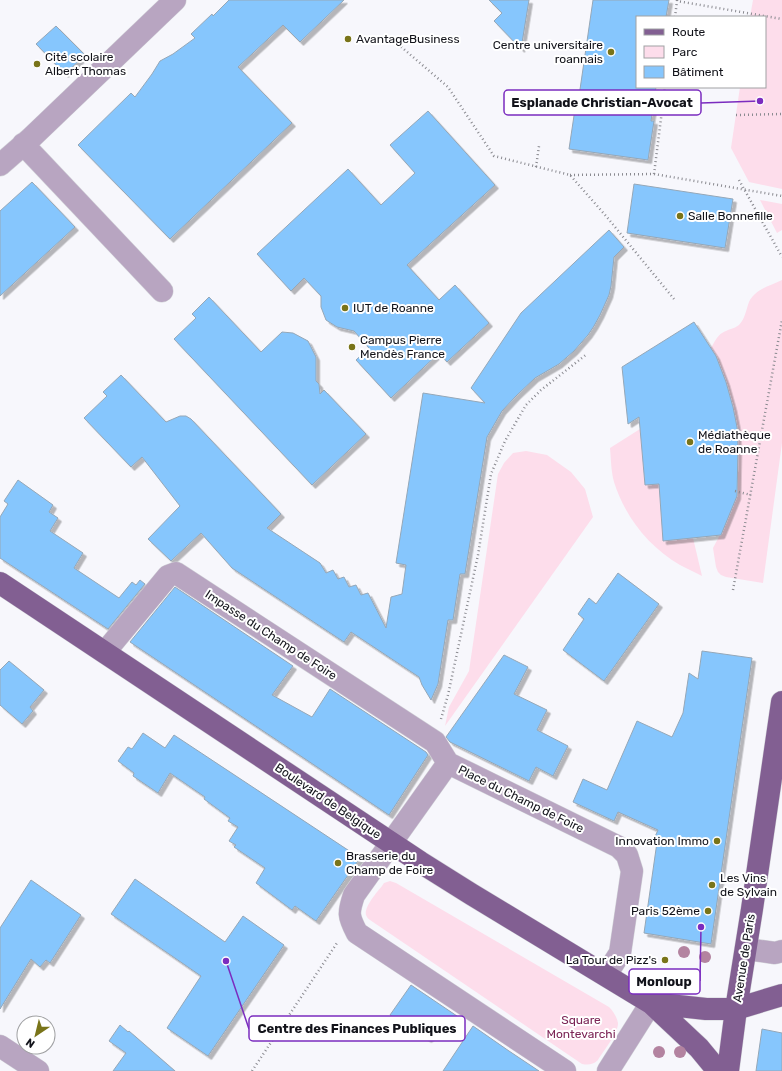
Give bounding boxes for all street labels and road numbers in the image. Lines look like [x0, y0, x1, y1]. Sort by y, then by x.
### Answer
street label: Impasse du Champ de Foire [203, 587, 340, 683]
street label: Boulevard de Belgique [272, 760, 384, 842]
street label: Place du Champ de Foire [456, 762, 586, 836]
street label: Avenue de Paris [730, 913, 758, 1003]

